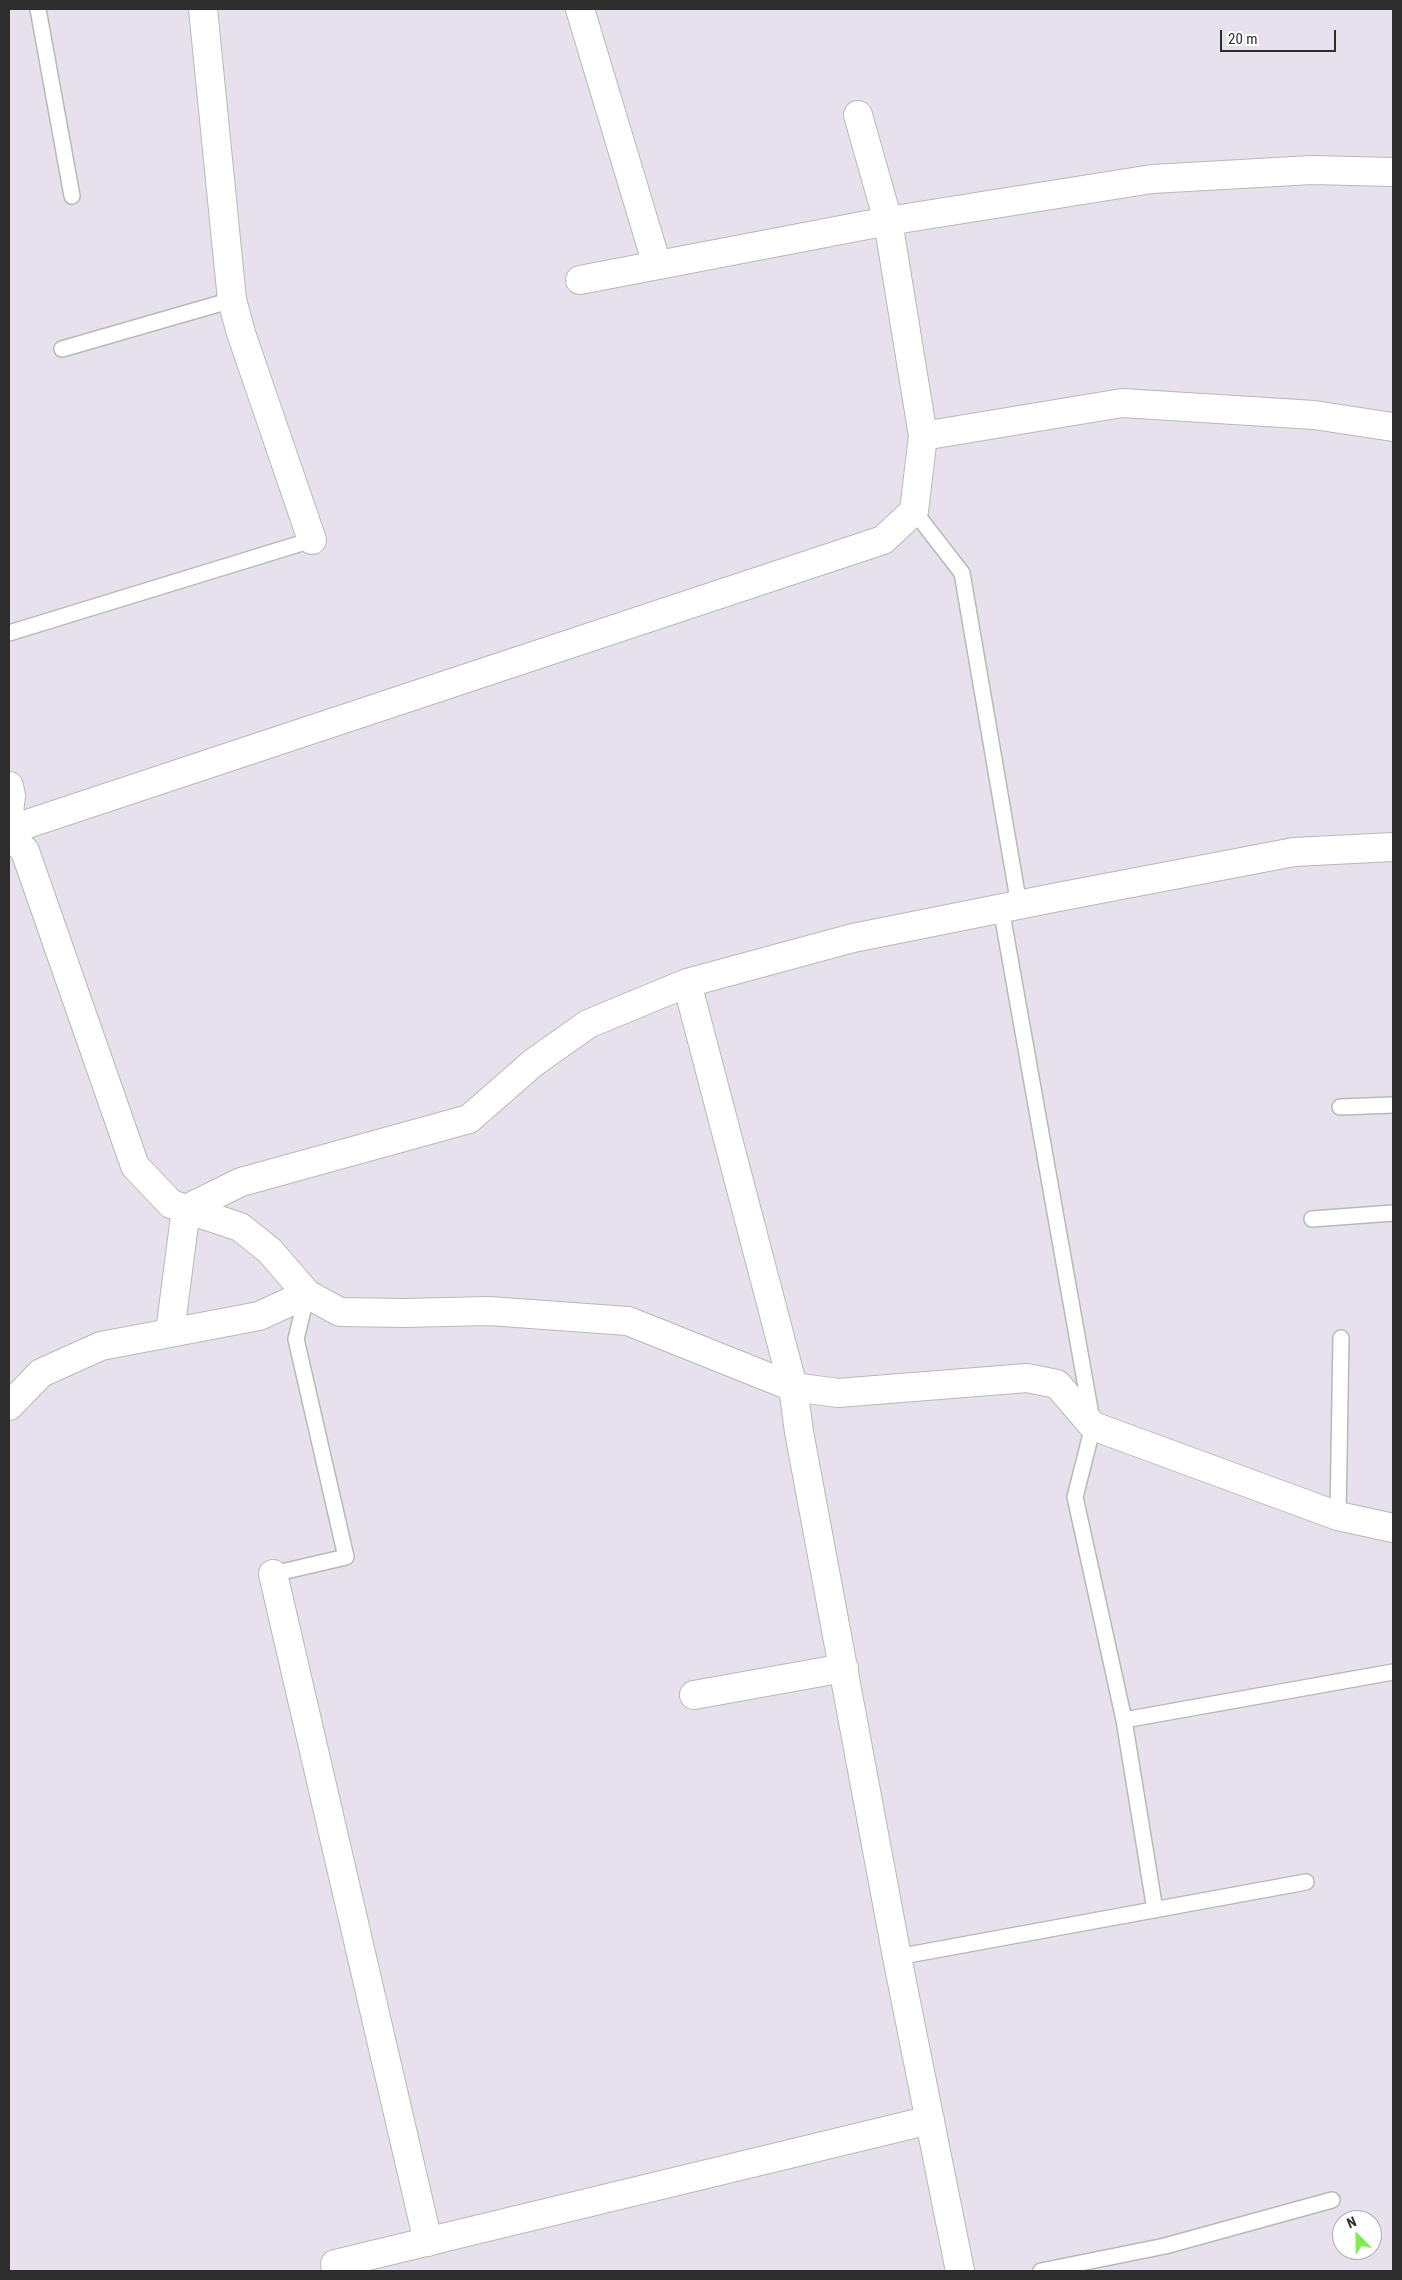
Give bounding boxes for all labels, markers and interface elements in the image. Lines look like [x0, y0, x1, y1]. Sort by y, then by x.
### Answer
scale bar [1222, 20, 1338, 52]
text: 20 m [1228, 30, 1258, 48]
north arrow [1332, 2210, 1382, 2260]
text: N [1344, 2213, 1359, 2231]

